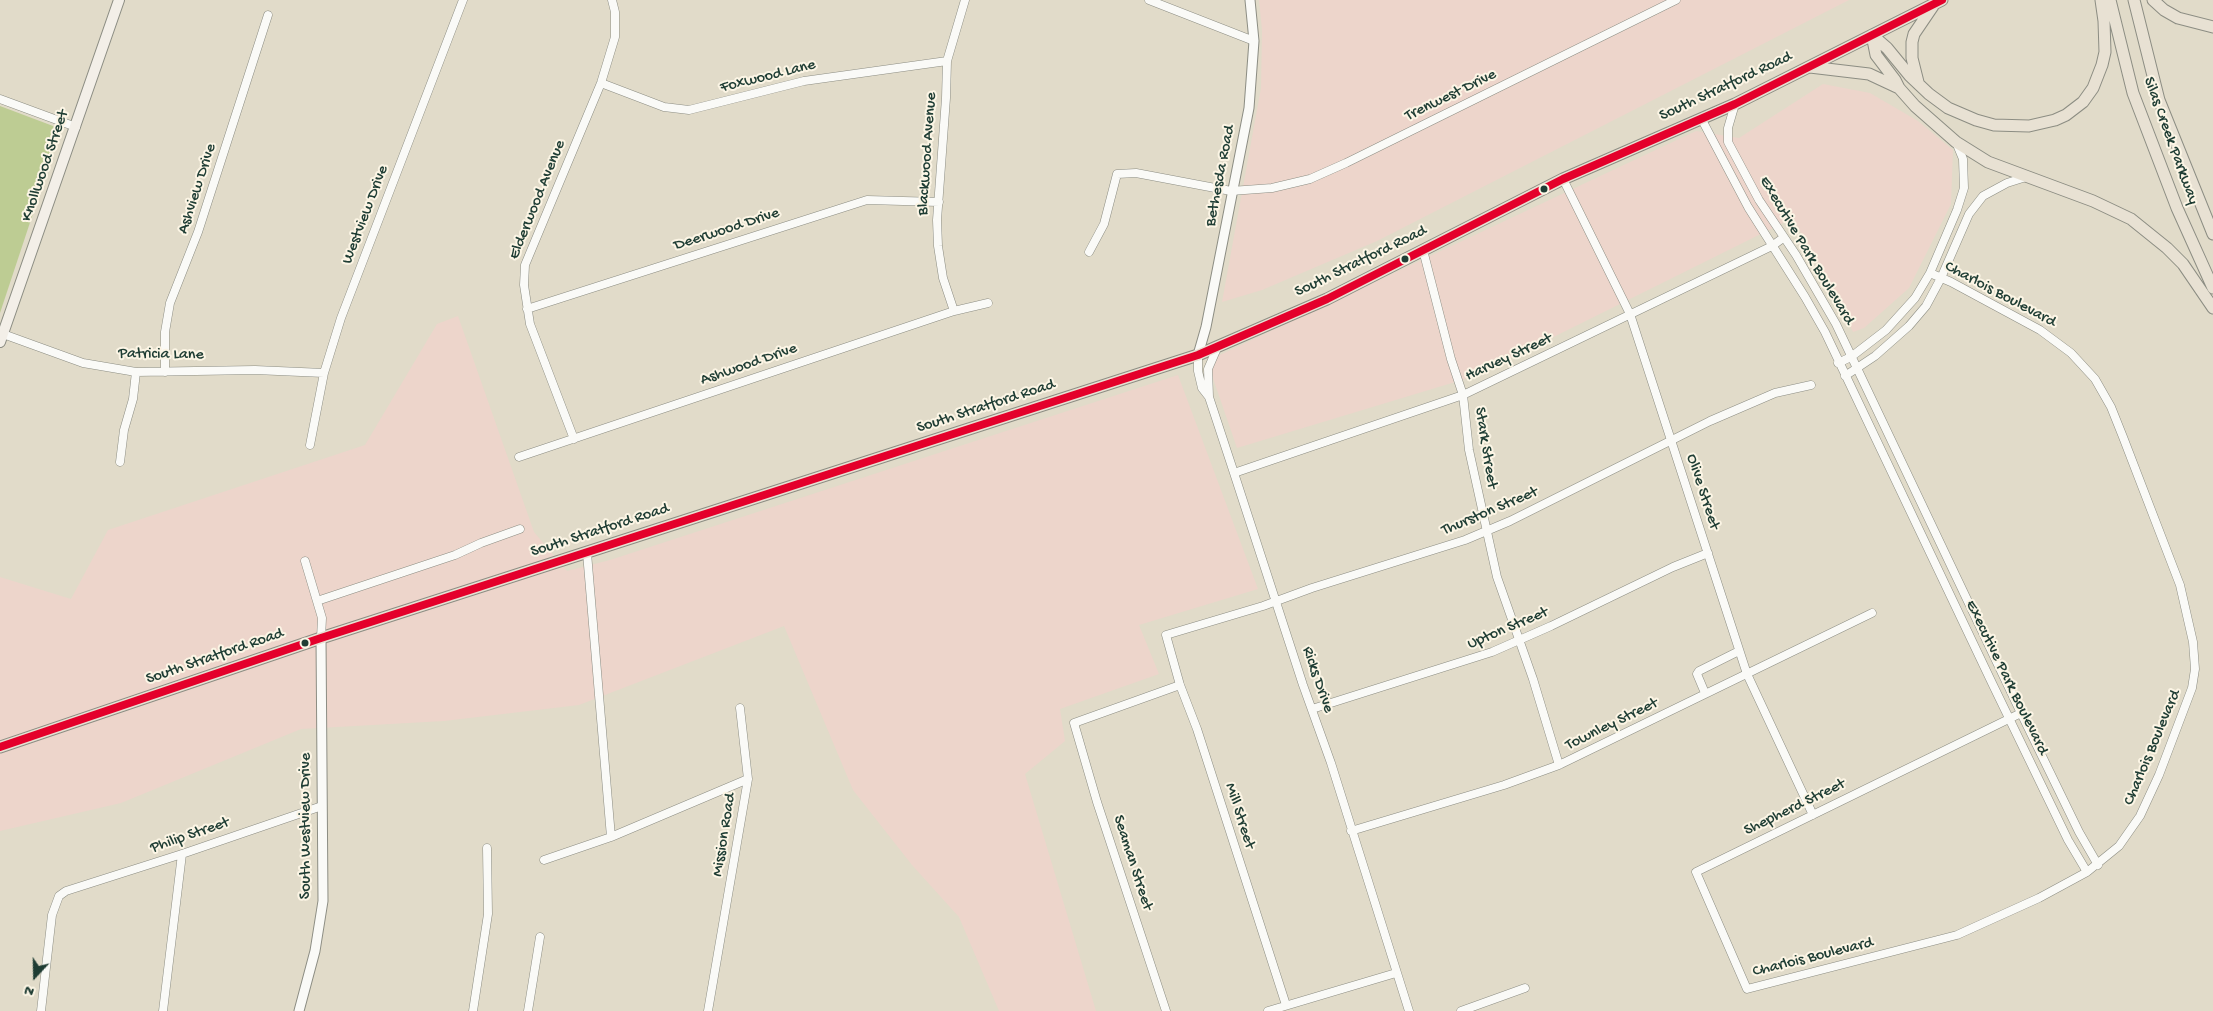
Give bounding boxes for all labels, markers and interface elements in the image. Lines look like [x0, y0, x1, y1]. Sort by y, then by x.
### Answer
street label: South Stratford Road [1657, 48, 1795, 126]
street label: Foxwood Lane [718, 56, 818, 98]
street label: Trenwest Drive [1402, 66, 1500, 126]
street label: Silas Creek Parkway [2138, 75, 2202, 207]
street label: Blackwood Avenue [914, 92, 942, 216]
street label: Knollwood Street [18, 108, 74, 224]
street label: Bethesda Road [1202, 124, 1240, 228]
street label: Elderwood Avenue [505, 137, 571, 263]
street label: Ashview Drive [174, 141, 222, 237]
street label: Westview Drive [338, 163, 394, 267]
street label: Executive Park Boulevard [1754, 173, 1858, 329]
unlabelled marker [1539, 184, 1549, 194]
street label: Deerwood Drive [672, 204, 782, 256]
street label: South Stratford Road [1292, 222, 1430, 302]
unlabelled marker [1400, 254, 1410, 264]
street label: Charlois Boulevard [1941, 258, 2059, 332]
street label: Harvey Street [1463, 330, 1555, 386]
street label: Ashwood Drive [698, 339, 800, 391]
street label: Patricia Lane [118, 345, 204, 365]
street label: South Stratford Road [914, 376, 1058, 438]
street label: Stark Street [1469, 406, 1501, 490]
street label: Olive Street [1681, 452, 1723, 532]
street label: Thurston Street [1439, 483, 1541, 541]
street label: South Stratford Road [528, 500, 672, 562]
street label: Executive Park Boulevard [1960, 598, 2052, 758]
street label: Upton Street [1465, 603, 1551, 655]
street label: South Stratford Road [144, 624, 286, 690]
unlabelled marker [300, 638, 310, 648]
street label: Ricks Drive [1297, 644, 1337, 716]
street label: Charlois Boulevard [2120, 687, 2186, 809]
street label: Townley Street [1563, 694, 1661, 756]
street label: South Westview Drive [297, 753, 317, 899]
street label: Shepherd Street [1741, 775, 1849, 841]
street label: Mill Street [1219, 781, 1259, 851]
street label: Mission Road [709, 792, 741, 878]
street label: Seaman Street [1108, 813, 1156, 913]
street label: Philip Street [148, 814, 232, 858]
street label: Charlois Boulevard [1751, 934, 1875, 982]
north arrow [10, 951, 60, 1001]
text: N [22, 981, 37, 1000]

